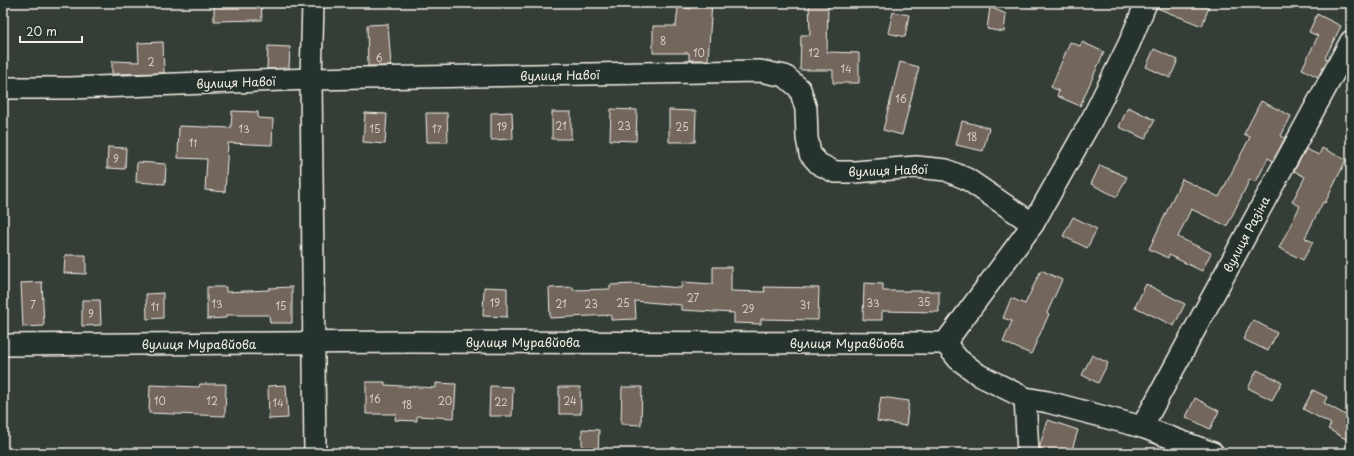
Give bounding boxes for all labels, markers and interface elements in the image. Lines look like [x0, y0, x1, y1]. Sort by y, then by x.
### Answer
scale bar [20, 18, 82, 44]
text: 20 m [26, 22, 57, 40]
house number: 8 [660, 33, 666, 48]
house number: 10 [693, 45, 705, 60]
house number: 12 [808, 45, 820, 60]
house number: 6 [375, 50, 383, 65]
house number: 2 [147, 54, 155, 69]
house number: 14 [840, 61, 852, 76]
street label: вулиця Навої [520, 65, 601, 85]
street label: вулиця Навої [196, 72, 277, 92]
house number: 16 [895, 91, 907, 106]
house number: 21 [555, 118, 567, 133]
house number: 23 [617, 118, 631, 133]
house number: 19 [497, 119, 507, 134]
house number: 25 [675, 119, 689, 134]
house number: 13 [238, 121, 250, 136]
house number: 15 [370, 121, 380, 136]
house number: 17 [432, 121, 443, 136]
house number: 18 [967, 129, 977, 144]
house number: 11 [189, 135, 197, 150]
house number: 9 [113, 151, 119, 166]
street label: вулиця Навої [848, 160, 929, 180]
street label: вулиця Разіна [1218, 192, 1274, 275]
house number: 27 [687, 290, 700, 305]
house number: 35 [918, 294, 930, 309]
house number: 19 [490, 295, 500, 310]
house number: 25 [616, 295, 630, 310]
house number: 33 [866, 295, 880, 310]
house number: 13 [211, 296, 223, 311]
house number: 21 [555, 296, 567, 311]
house number: 23 [584, 296, 598, 311]
house number: 7 [30, 297, 36, 312]
house number: 31 [800, 297, 810, 312]
house number: 15 [276, 298, 286, 313]
house number: 11 [151, 299, 159, 314]
house number: 29 [742, 301, 755, 316]
house number: 9 [88, 306, 94, 321]
street label: вулиця Муравйова [466, 333, 581, 351]
street label: вулиця Муравйова [790, 334, 905, 352]
street label: вулиця Муравйова [142, 335, 257, 353]
house number: 16 [369, 391, 381, 406]
house number: 10 [154, 393, 166, 408]
house number: 12 [206, 393, 218, 408]
house number: 20 [438, 393, 452, 408]
house number: 24 [563, 393, 577, 408]
house number: 22 [494, 394, 508, 409]
house number: 14 [272, 395, 284, 410]
house number: 18 [402, 397, 412, 412]

